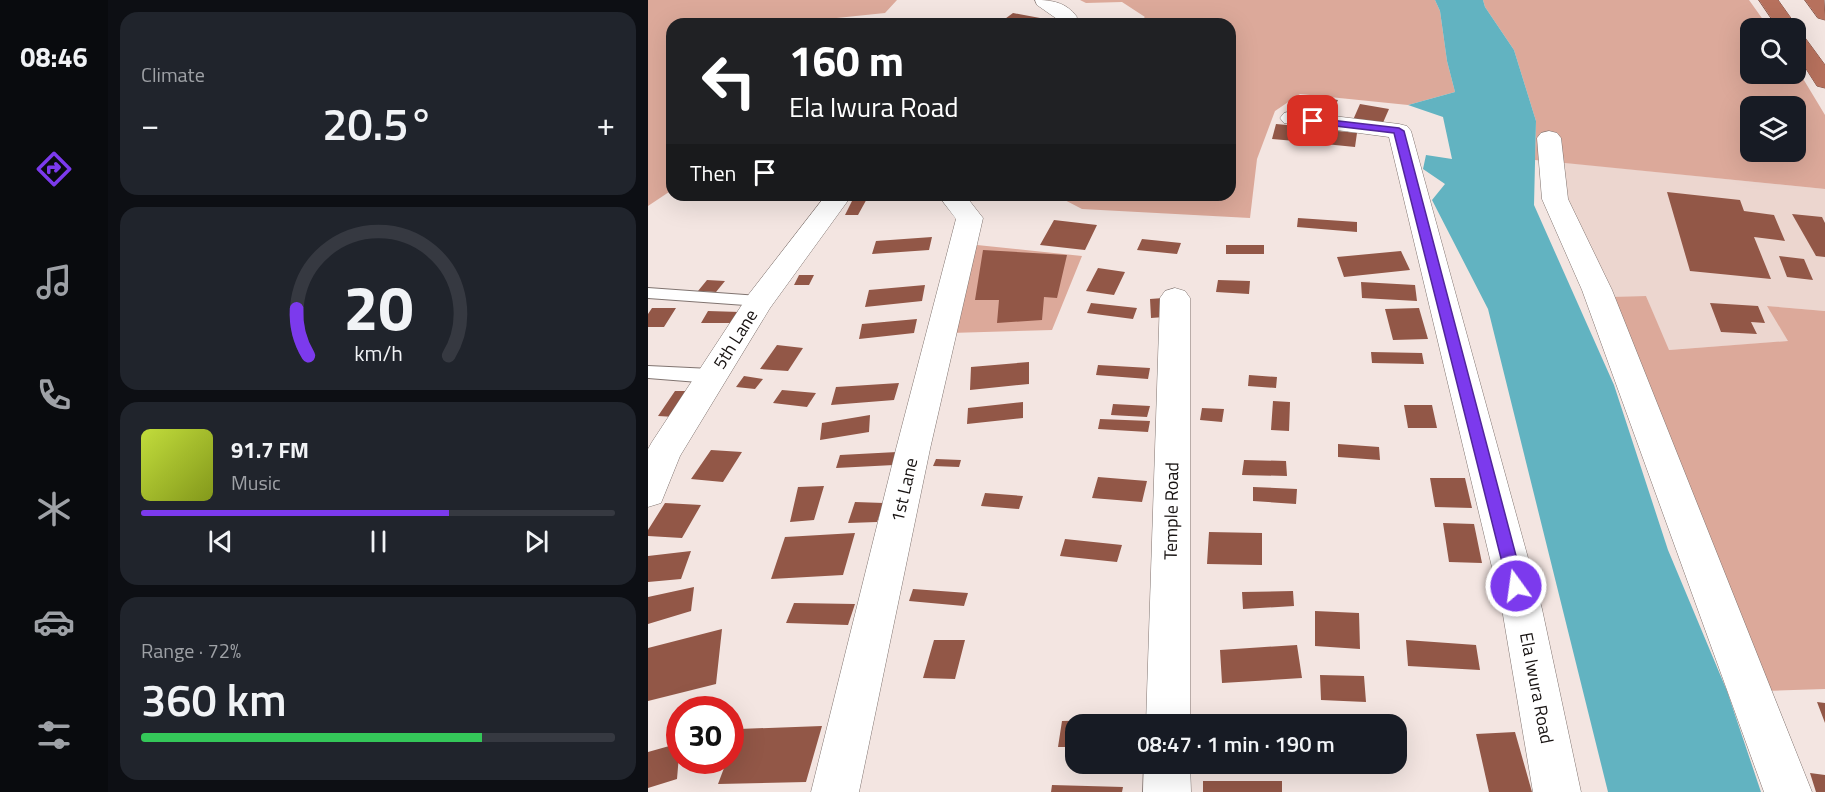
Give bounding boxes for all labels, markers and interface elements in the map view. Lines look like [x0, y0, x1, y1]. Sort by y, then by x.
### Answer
map controls [1740, 18, 1806, 162]
button: search [1740, 18, 1806, 84]
text: 160 m [789, 28, 904, 92]
text: 08:46 [20, 36, 88, 77]
icon: left [690, 42, 768, 120]
text: Climate [141, 59, 205, 90]
text: Ela Iwura Road [789, 86, 958, 127]
text: 20.5° [322, 89, 434, 157]
pin [1287, 95, 1338, 146]
button: layers [1740, 96, 1806, 162]
text: − [141, 99, 159, 149]
text: + [597, 99, 615, 149]
icon: arrive [1296, 104, 1329, 137]
icon: directions [33, 148, 75, 190]
text: Then [690, 156, 736, 190]
icon: arrive [748, 156, 781, 189]
text: 20 [343, 259, 413, 354]
icon: music [33, 261, 75, 303]
street label: 5th Lane [706, 304, 764, 374]
text: km/h [354, 337, 402, 369]
icon: phone [33, 374, 75, 416]
text: 91.7 FM [231, 433, 309, 467]
street label: 1st Lane [884, 455, 924, 525]
street label: Temple Road [1157, 462, 1185, 560]
text: Music [231, 467, 281, 498]
icon: climate [33, 488, 75, 530]
icon: previous [204, 525, 237, 558]
icon: pause [362, 525, 395, 558]
icon: next [520, 525, 553, 558]
position arrow [1484, 554, 1548, 618]
icon: car [33, 601, 75, 643]
street label: Ela Iwura Road [1513, 630, 1561, 746]
text: Range · 72% [141, 635, 241, 666]
text: 360 km [141, 665, 287, 733]
speed limit sign: 30 [666, 696, 744, 774]
icon: filters [33, 714, 75, 756]
text: 08:47 · 1 min · 190 m [1137, 727, 1335, 761]

